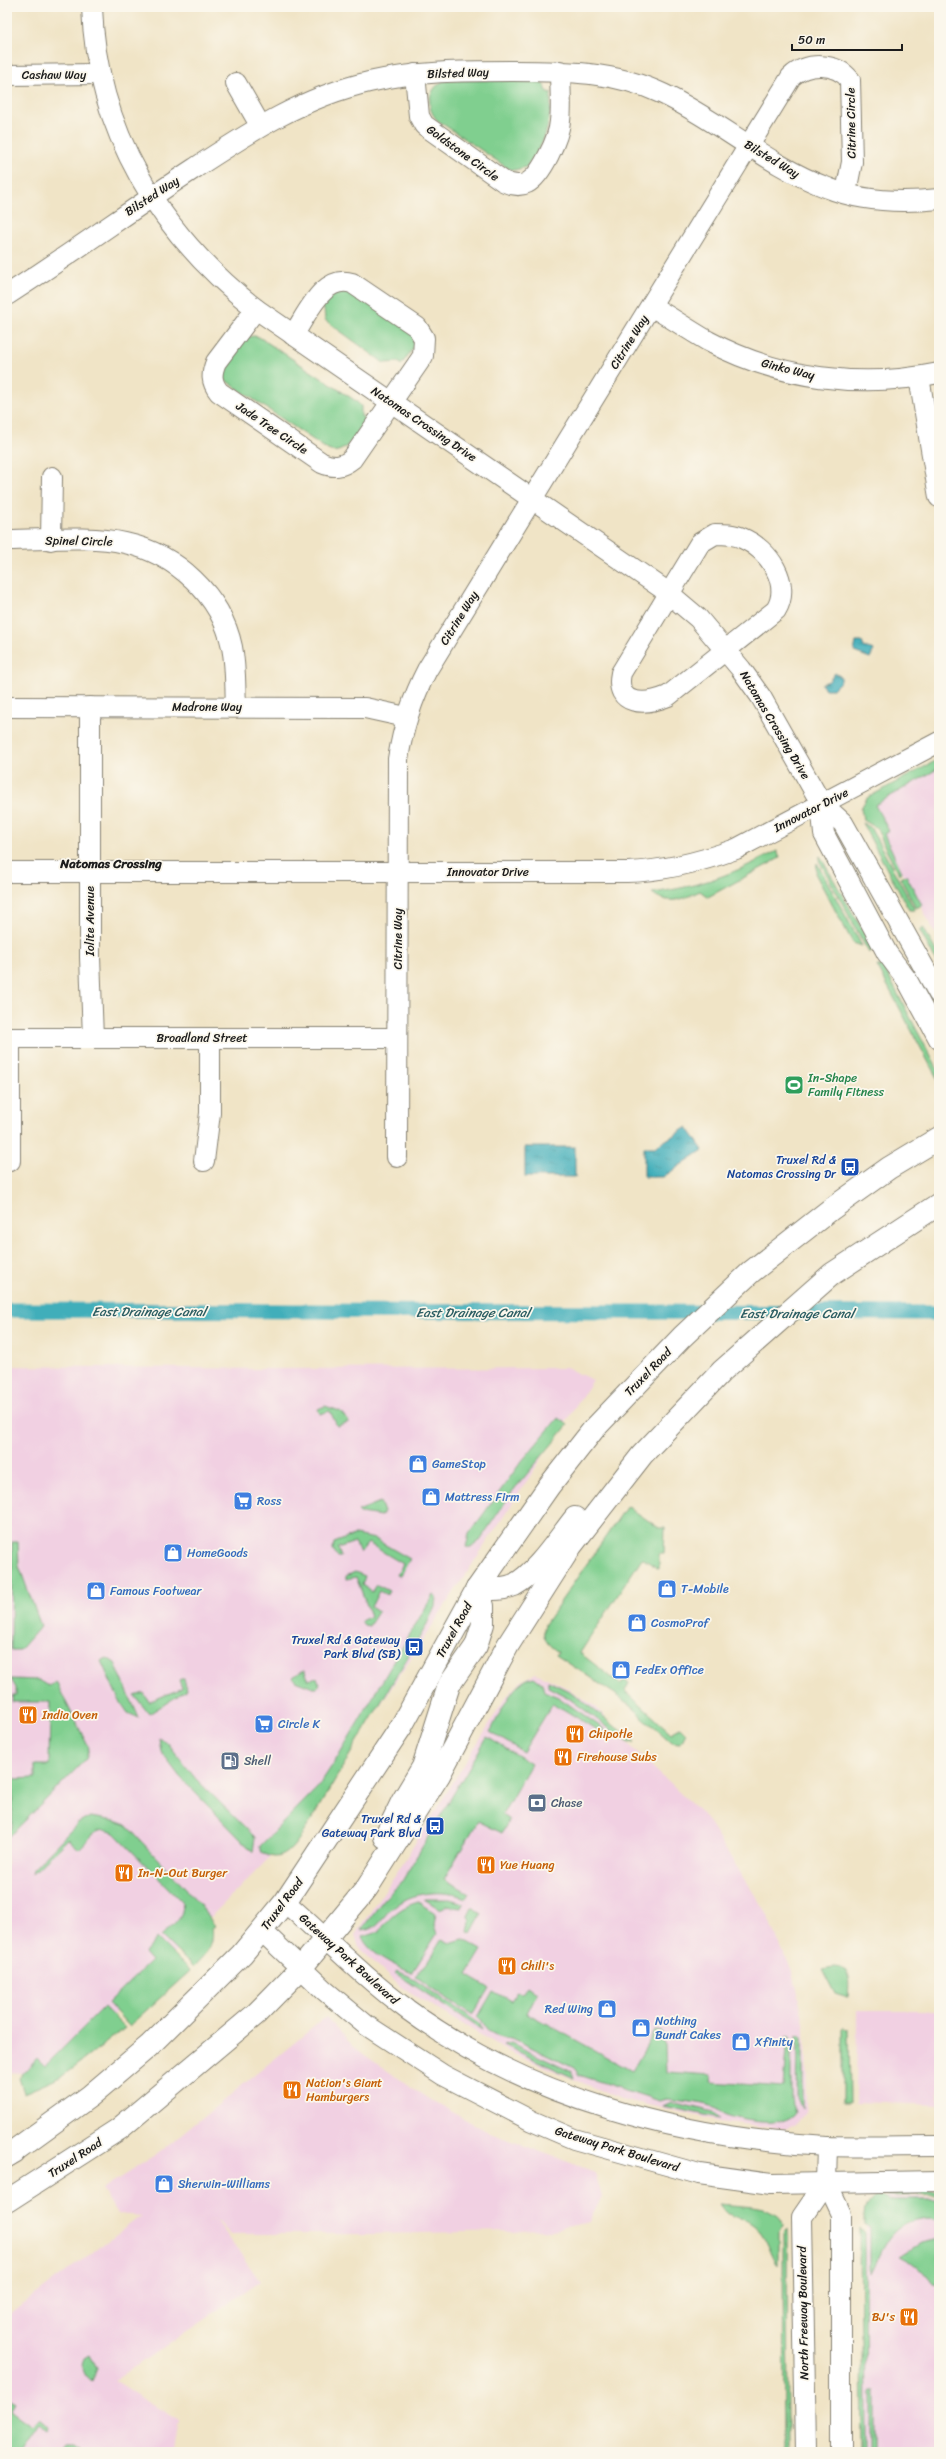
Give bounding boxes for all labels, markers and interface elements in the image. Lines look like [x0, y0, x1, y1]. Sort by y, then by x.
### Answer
scale bar [792, 26, 902, 52]
text: 50 m [798, 29, 825, 51]
street label: Bilsted Way [427, 61, 490, 85]
street label: Cashaw Way [22, 64, 87, 86]
street label: Citrine Circle [839, 87, 863, 159]
street label: Goldstone Circle [422, 119, 504, 187]
street label: Bilsted Way [740, 134, 805, 185]
street label: Bilsted Way [120, 170, 185, 222]
street label: Citrine Way [603, 310, 655, 374]
street label: Ginko Way [759, 352, 818, 386]
street label: Natomas Crossing Drive [366, 380, 482, 468]
street label: Jade Tree Circle [231, 395, 313, 460]
street label: Spinel Circle [45, 529, 113, 553]
street label: Citrine Way [433, 586, 485, 650]
street label: Natomas Crossing Drive [734, 666, 816, 784]
street label: Madrone Way [172, 696, 243, 718]
street label: Innovator Drive [769, 782, 852, 839]
district label: Natomas Crossing [59, 852, 162, 875]
street label: Innovator Drive [446, 861, 529, 883]
street label: Iolite Avenue [79, 886, 101, 957]
street label: Citrine Way [387, 908, 409, 970]
street label: Broadland Street [156, 1027, 248, 1049]
place label: In-Shape Family Fitness [807, 1067, 884, 1103]
sports icon: In-Shape Family Fitness [783, 1074, 805, 1096]
place label: Truxel Rd & Natomas Crossing Dr [727, 1149, 837, 1185]
bus stop icon: Truxel Rd & Natomas Crossing Dr [839, 1156, 861, 1178]
water label: East Drainage Canal [92, 1300, 209, 1323]
water label: East Drainage Canal [416, 1301, 533, 1324]
water label: East Drainage Canal [740, 1302, 857, 1325]
street label: Truxel Road [619, 1341, 678, 1402]
shop icon: GameStop [407, 1453, 429, 1475]
place label: GameStop [432, 1453, 487, 1475]
shop icon: Mattress Firm [420, 1486, 442, 1508]
place label: Mattress Firm [445, 1486, 519, 1508]
supermarket icon: Ross [232, 1490, 254, 1512]
place label: Ross [257, 1490, 282, 1512]
shop icon: HomeGoods [162, 1542, 184, 1564]
place label: HomeGoods [187, 1542, 248, 1564]
shop icon: T-Mobile [656, 1578, 678, 1600]
place label: T-Mobile [681, 1578, 729, 1600]
shop icon: Famous Footwear [85, 1580, 107, 1602]
place label: Famous Footwear [110, 1580, 203, 1602]
street label: Truxel Road [430, 1596, 479, 1662]
shop icon: CosmoProf [626, 1612, 648, 1634]
place label: CosmoProf [651, 1612, 710, 1634]
place label: Truxel Rd & Gateway Park Blvd (SB) [291, 1629, 401, 1665]
bus stop icon: Truxel Rd & Gateway Park Blvd (SB) [403, 1636, 425, 1658]
shop icon: FedEx Office [610, 1659, 632, 1681]
place label: FedEx Office [635, 1659, 704, 1681]
restaurant icon: India Oven [17, 1704, 39, 1726]
place label: India Oven [41, 1704, 98, 1726]
supermarket icon: Circle K [253, 1713, 275, 1735]
place label: Circle K [278, 1713, 320, 1735]
restaurant icon: Chipotle [564, 1723, 586, 1745]
place label: Chipotle [589, 1723, 633, 1745]
restaurant icon: Firehouse Subs [552, 1746, 574, 1768]
place label: Firehouse Subs [577, 1746, 657, 1768]
fuel station icon: Shell [219, 1750, 241, 1772]
place label: Shell [244, 1750, 271, 1772]
bank icon: Chase [526, 1792, 548, 1814]
place label: Chase [551, 1792, 583, 1814]
place label: Truxel Rd & Gateway Park Blvd [322, 1808, 422, 1844]
bus stop icon: Truxel Rd & Gateway Park Blvd [424, 1815, 446, 1837]
restaurant icon: Yue Huang [475, 1854, 497, 1876]
place label: Yue Huang [500, 1854, 555, 1876]
restaurant icon: In-N-Out Burger [113, 1862, 135, 1884]
place label: In-N-Out Burger [137, 1862, 228, 1884]
street label: Truxel Road [255, 1872, 310, 1935]
street label: Gateway Park Boulevard [294, 1908, 405, 2011]
restaurant icon: Chili's [496, 1955, 518, 1977]
place label: Chili's [521, 1955, 554, 1977]
place label: Red Wing [545, 1998, 593, 2020]
shop icon: Red Wing [596, 1998, 618, 2020]
place label: Nothing Bundt Cakes [655, 2010, 721, 2046]
shop icon: Nothing Bundt Cakes [630, 2017, 652, 2039]
shop icon: Xfinity [730, 2031, 752, 2053]
place label: Xfinity [754, 2031, 794, 2053]
place label: Nation's Giant Hamburgers [306, 2072, 382, 2108]
restaurant icon: Nation's Giant Hamburgers [281, 2079, 303, 2101]
street label: Gateway Park Boulevard [552, 2120, 682, 2179]
street label: Truxel Road [43, 2131, 108, 2184]
shop icon: Sherwin-Williams [153, 2173, 175, 2195]
place label: Sherwin-Williams [178, 2173, 271, 2195]
street label: North Freeway Boulevard [791, 2244, 815, 2380]
place label: BJ's [872, 2306, 895, 2328]
restaurant icon: BJ's [898, 2306, 920, 2328]

